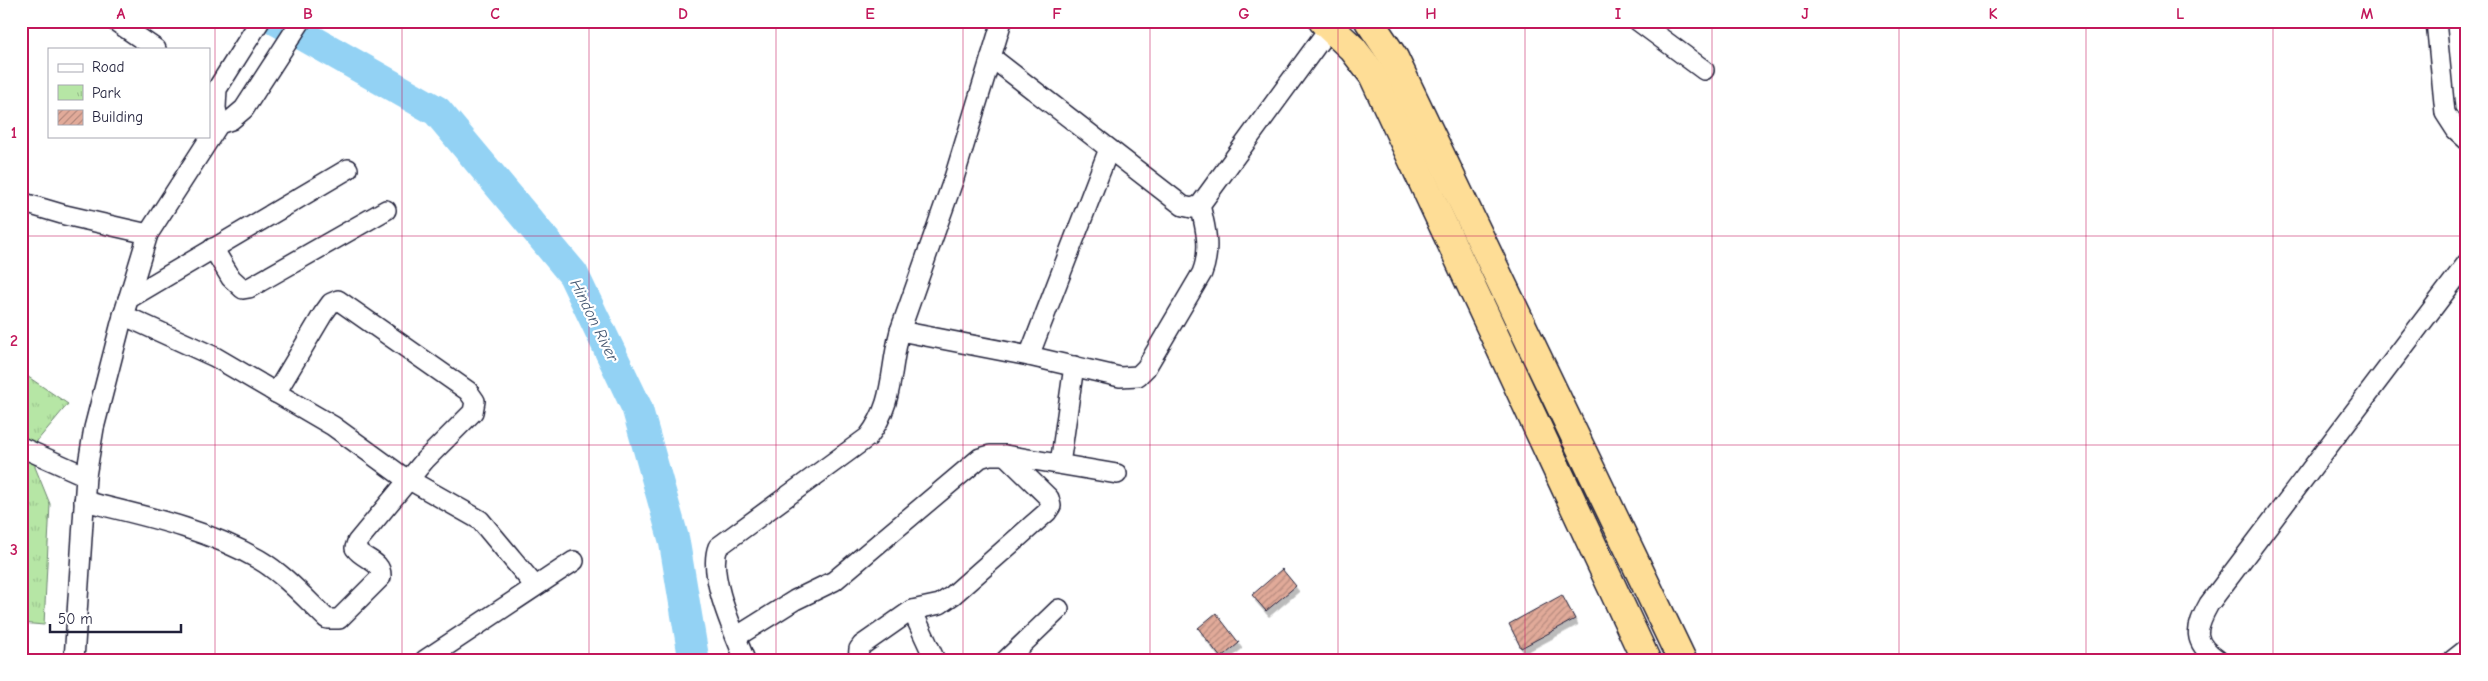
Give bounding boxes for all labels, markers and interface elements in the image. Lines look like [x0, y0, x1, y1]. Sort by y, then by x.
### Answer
text: A [117, 5, 126, 23]
text: B [303, 5, 313, 23]
text: C [490, 5, 500, 23]
text: D [678, 5, 688, 23]
text: E [865, 5, 875, 23]
text: F [1052, 5, 1062, 23]
text: G [1238, 5, 1250, 23]
text: H [1425, 5, 1437, 23]
text: I [1615, 5, 1621, 23]
text: J [1801, 5, 1809, 23]
text: K [1988, 5, 1998, 23]
text: L [2176, 5, 2184, 23]
text: M [2361, 5, 2374, 23]
legend [48, 48, 210, 138]
text: Road [92, 58, 124, 76]
text: Park [92, 84, 121, 102]
text: Building [92, 108, 143, 126]
text: 1 [11, 124, 17, 142]
water label: Hindon River [566, 276, 622, 365]
text: 2 [10, 332, 18, 350]
text: 3 [10, 541, 18, 559]
scale bar [50, 601, 181, 633]
text: 50 m [58, 610, 93, 628]

